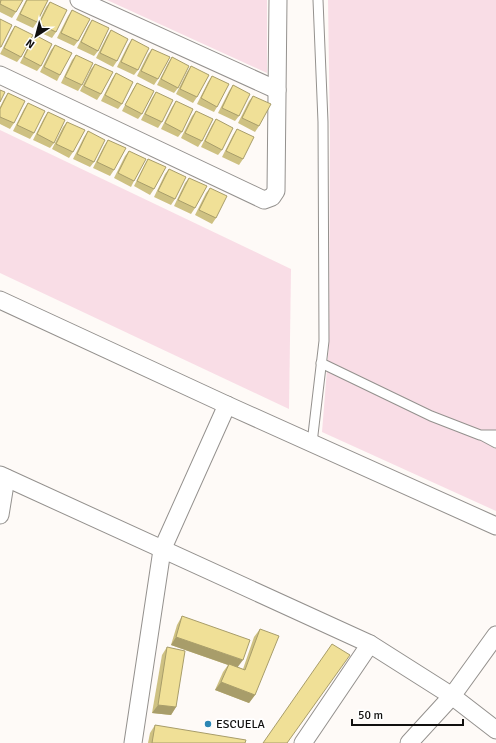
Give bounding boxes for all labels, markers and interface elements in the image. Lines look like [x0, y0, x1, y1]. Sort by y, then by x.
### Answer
north arrow [16, 16, 56, 56]
text: N [23, 36, 37, 51]
scale bar [352, 701, 463, 727]
text: 50 m [358, 708, 383, 723]
place label: ESCUELA [216, 717, 266, 732]
marker: ESCUELA [203, 719, 213, 729]

